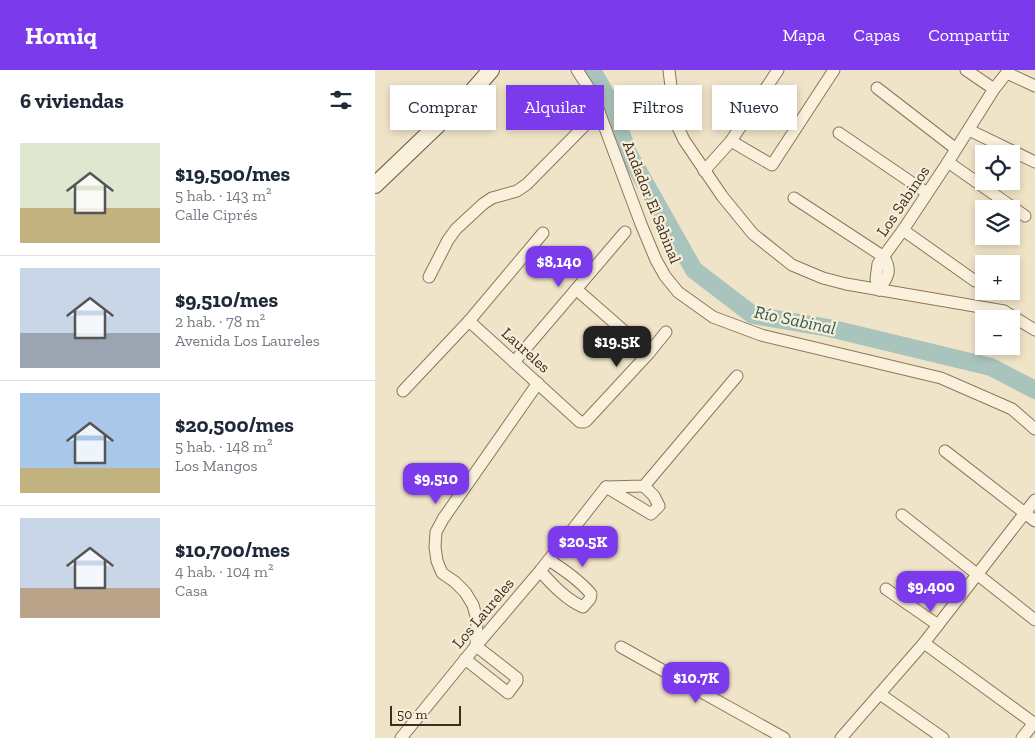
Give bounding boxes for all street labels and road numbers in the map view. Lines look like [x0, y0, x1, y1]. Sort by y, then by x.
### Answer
street label: Andador El Sabinal [619, 138, 685, 266]
street label: Los Sabinos [872, 162, 934, 240]
street label: Laureles [498, 323, 554, 377]
street label: Los Laureles [448, 574, 518, 652]

